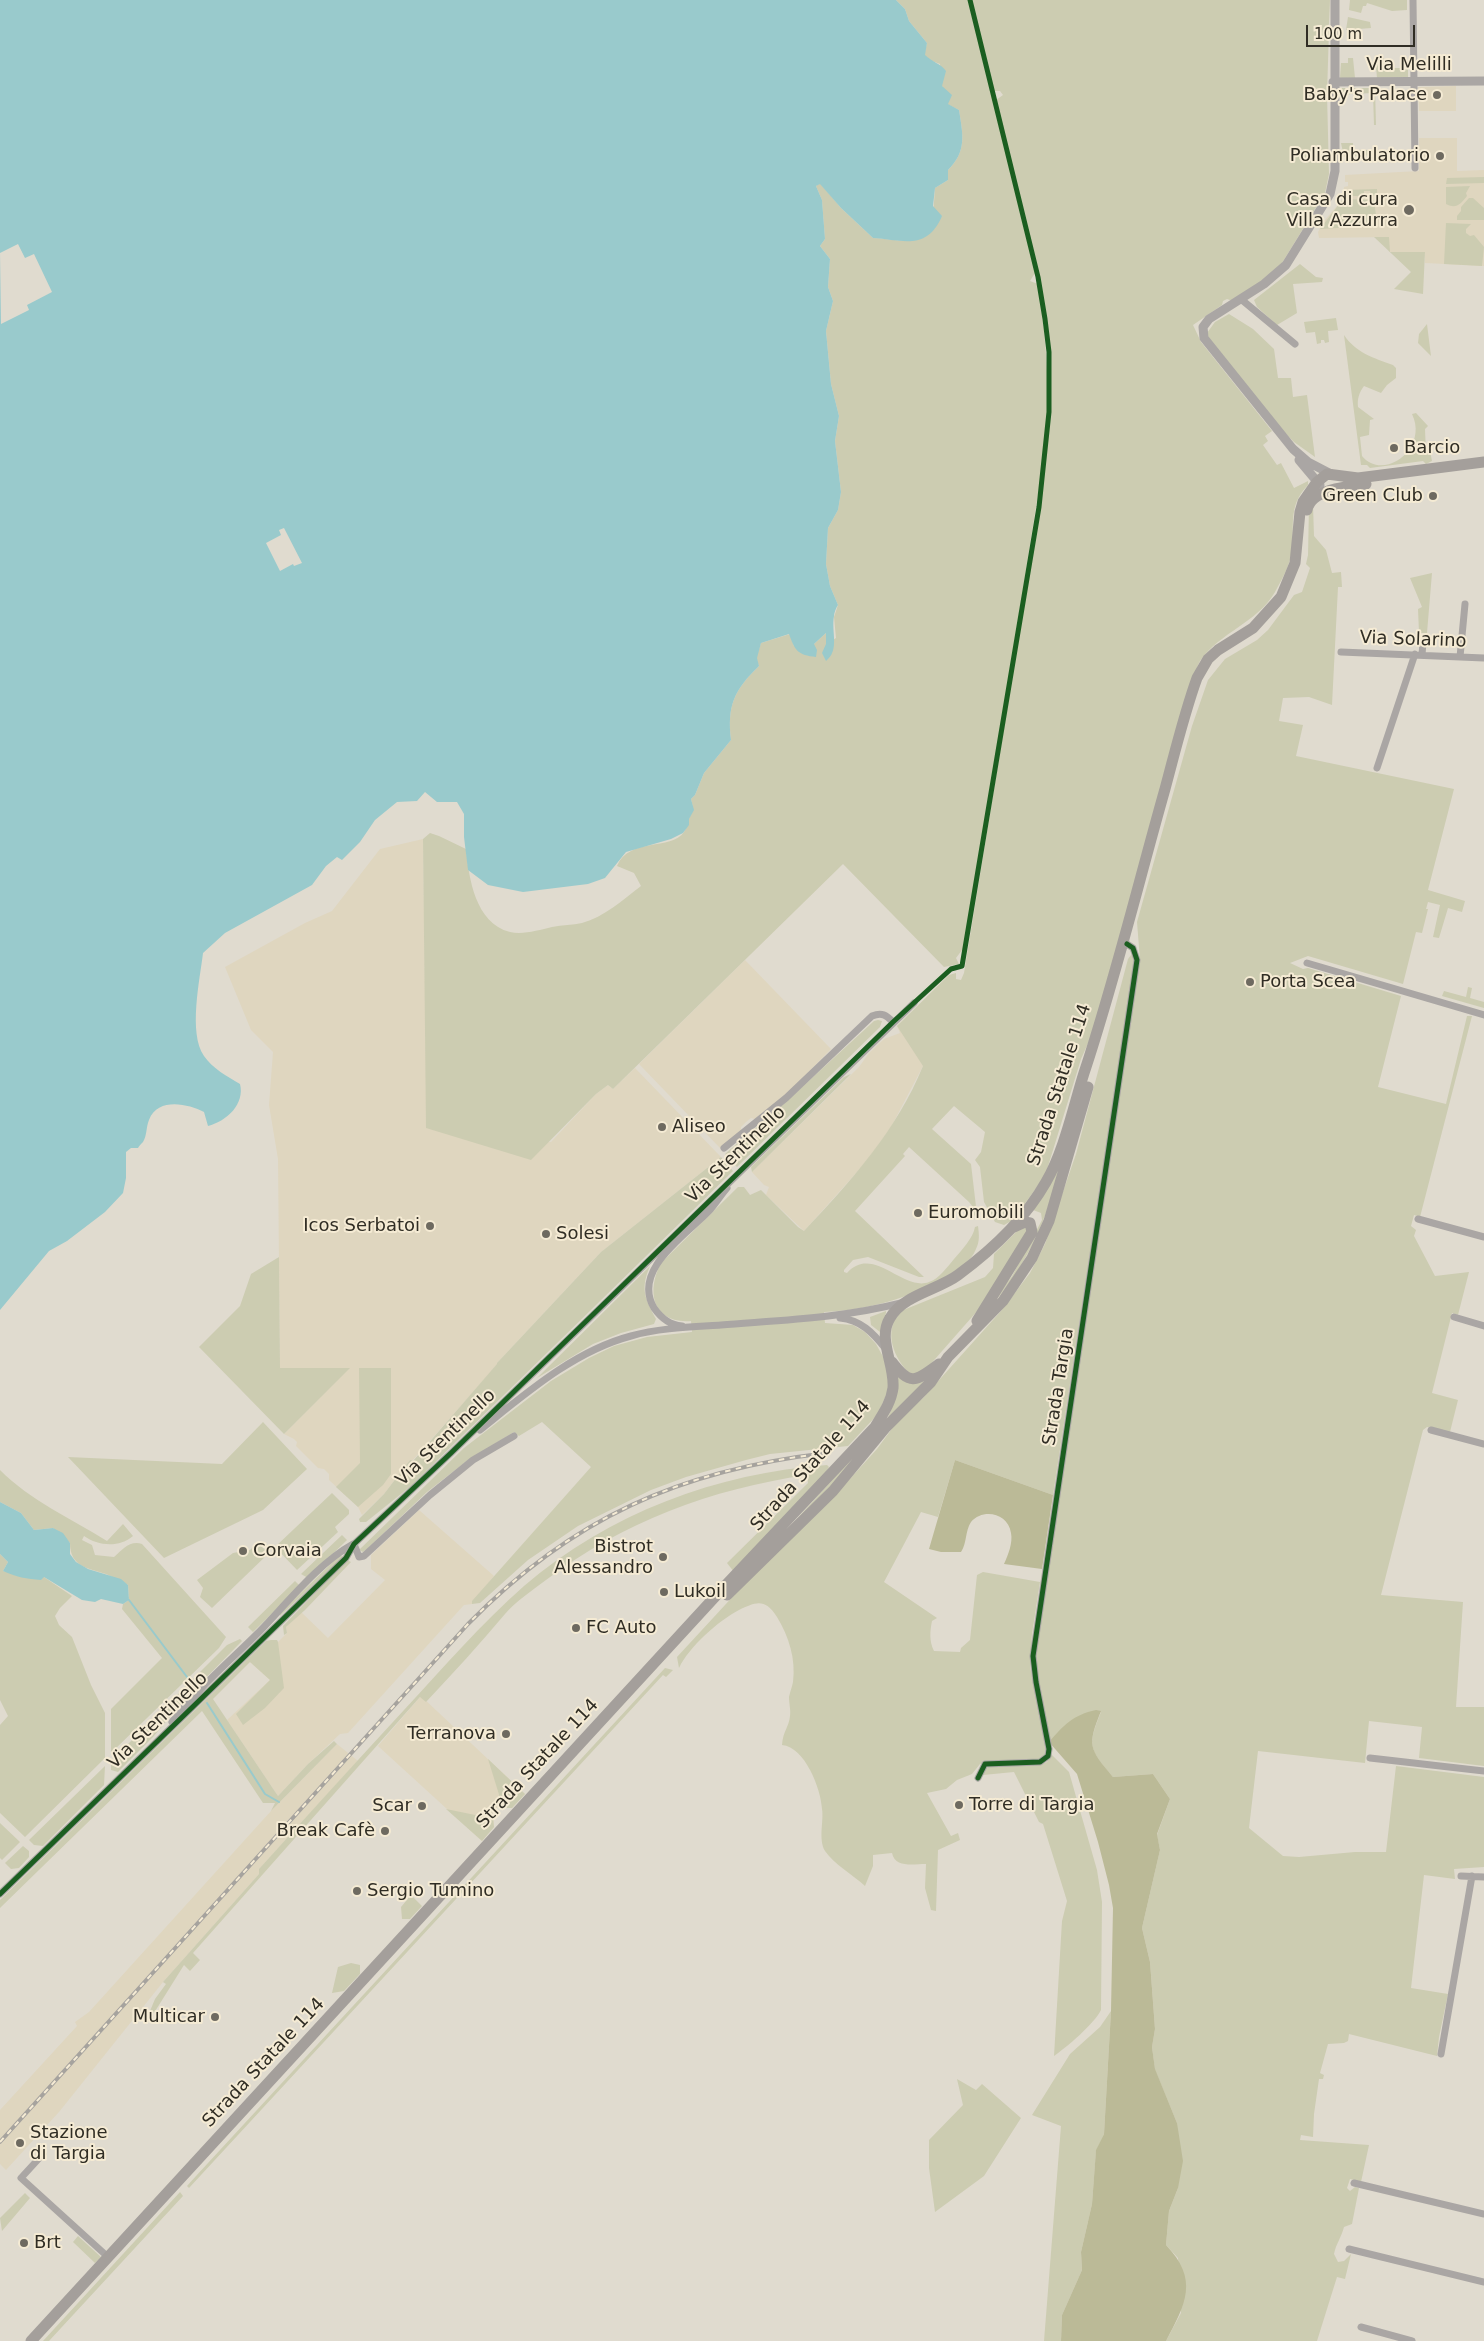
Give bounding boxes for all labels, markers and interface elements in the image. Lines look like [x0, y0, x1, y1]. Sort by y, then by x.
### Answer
scale bar [1309, 15, 1418, 47]
text: 100 m [1314, 25, 1362, 43]
street label: Via Melilli [1366, 54, 1452, 76]
place label: Baby's Palace [1303, 84, 1427, 106]
marker: Baby's Palace [1431, 89, 1443, 101]
place label: Poliambulatorio [1290, 145, 1430, 167]
marker: Poliambulatorio [1434, 150, 1446, 162]
place label: Casa di cura Villa Azzurra [1286, 189, 1398, 232]
marker: Casa di cura Villa Azzurra [1402, 203, 1416, 217]
place label: Barcio [1404, 437, 1460, 459]
marker: Barcio [1388, 442, 1400, 454]
place label: Green Club [1322, 485, 1423, 507]
marker: Green Club [1427, 490, 1439, 502]
street label: Via Solarino [1359, 627, 1467, 653]
place label: Porta Scea [1260, 971, 1356, 993]
marker: Porta Scea [1244, 976, 1256, 988]
street label: Strada Statale 114 [1024, 1001, 1096, 1169]
street label: Via Stentinello [682, 1102, 790, 1208]
place label: Aliseo [672, 1116, 726, 1138]
marker: Aliseo [656, 1121, 668, 1133]
place label: Euromobili [928, 1202, 1024, 1224]
marker: Euromobili [912, 1207, 924, 1219]
place label: Icos Serbatoi [303, 1215, 420, 1237]
marker: Icos Serbatoi [424, 1220, 436, 1232]
place label: Solesi [556, 1223, 609, 1245]
marker: Solesi [540, 1228, 552, 1240]
street label: Strada Targia [1039, 1327, 1079, 1447]
street label: Via Stentinello [392, 1385, 500, 1491]
street label: Strada Statale 114 [746, 1396, 876, 1536]
place label: Bistrot Alessandro [554, 1536, 653, 1578]
place label: Corvaia [253, 1540, 322, 1562]
marker: Corvaia [237, 1545, 249, 1557]
marker: Bistrot Alessandro [657, 1551, 669, 1563]
place label: Lukoil [674, 1581, 726, 1603]
marker: Lukoil [658, 1586, 670, 1598]
place label: FC Auto [586, 1617, 656, 1639]
marker: FC Auto [570, 1622, 582, 1634]
street label: Via Stentinello [104, 1668, 212, 1774]
street label: Strada Statale 114 [473, 1695, 603, 1833]
place label: Terranova [407, 1723, 496, 1745]
marker: Terranova [500, 1728, 512, 1740]
place label: Torre di Targia [969, 1794, 1095, 1816]
place label: Scar [372, 1795, 412, 1817]
marker: Torre di Targia [953, 1799, 965, 1811]
marker: Scar [416, 1800, 428, 1812]
place label: Break Cafè [276, 1820, 375, 1842]
marker: Break Cafè [379, 1825, 391, 1837]
place label: Sergio Tumino [367, 1880, 494, 1902]
marker: Sergio Tumino [351, 1885, 363, 1897]
street label: Strada Statale 114 [199, 1994, 329, 2132]
place label: Multicar [133, 2006, 205, 2028]
marker: Multicar [209, 2011, 221, 2023]
place label: Stazione di Targia [30, 2122, 107, 2164]
marker: Stazione di Targia [14, 2137, 26, 2149]
place label: Brt [34, 2232, 61, 2254]
marker: Brt [18, 2237, 30, 2249]

